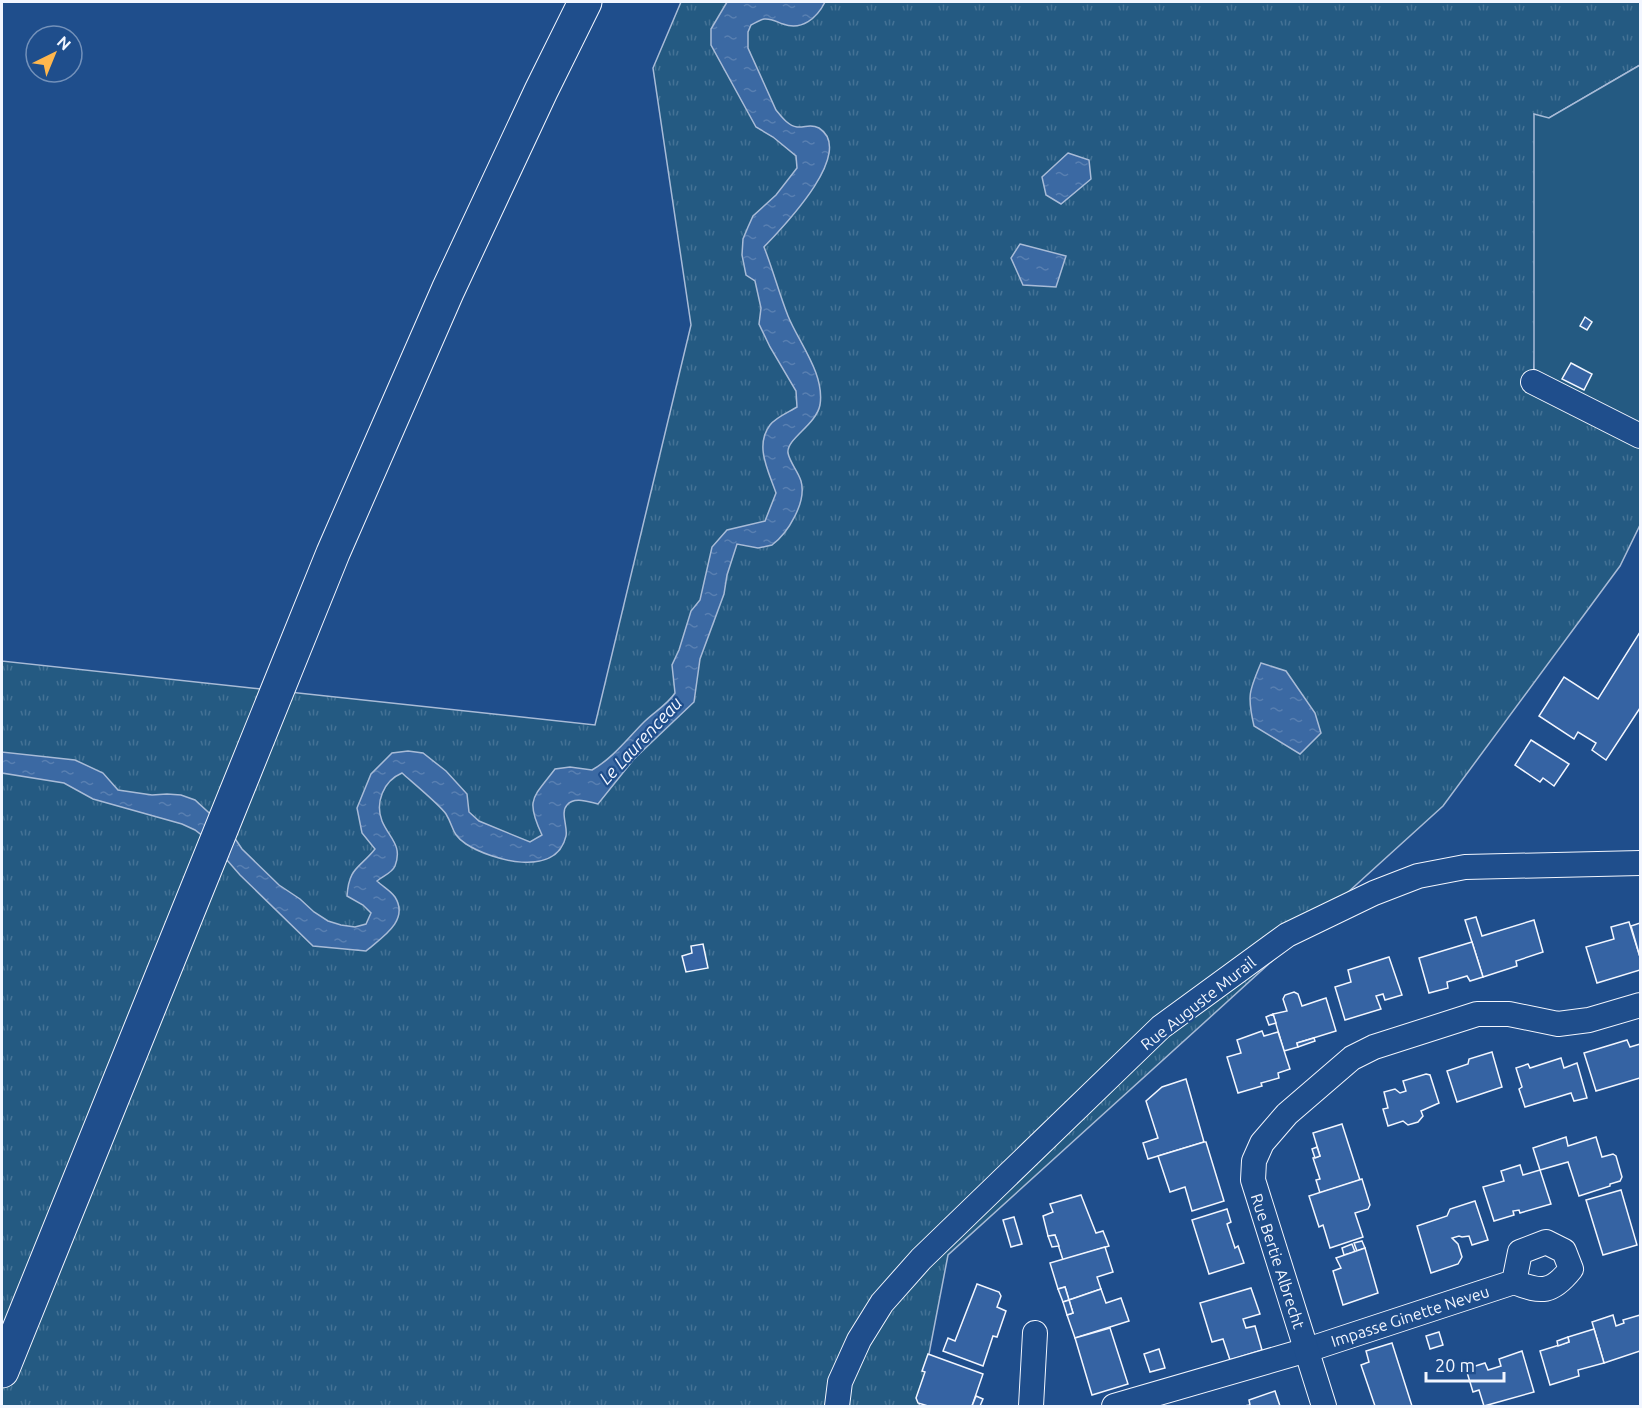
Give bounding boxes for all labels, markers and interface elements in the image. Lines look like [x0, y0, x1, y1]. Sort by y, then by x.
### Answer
north arrow [24, 24, 84, 84]
text: N [54, 32, 75, 54]
water label: Le Laurenceau [595, 692, 686, 788]
street label: Rue Auguste Murail [1137, 953, 1259, 1053]
street label: Rue Bertie Albrecht [1248, 1191, 1309, 1332]
street label: Impasse Ginette Neveu [1329, 1282, 1491, 1350]
scale bar [1426, 1345, 1504, 1383]
text: 20 m [1435, 1355, 1475, 1375]

